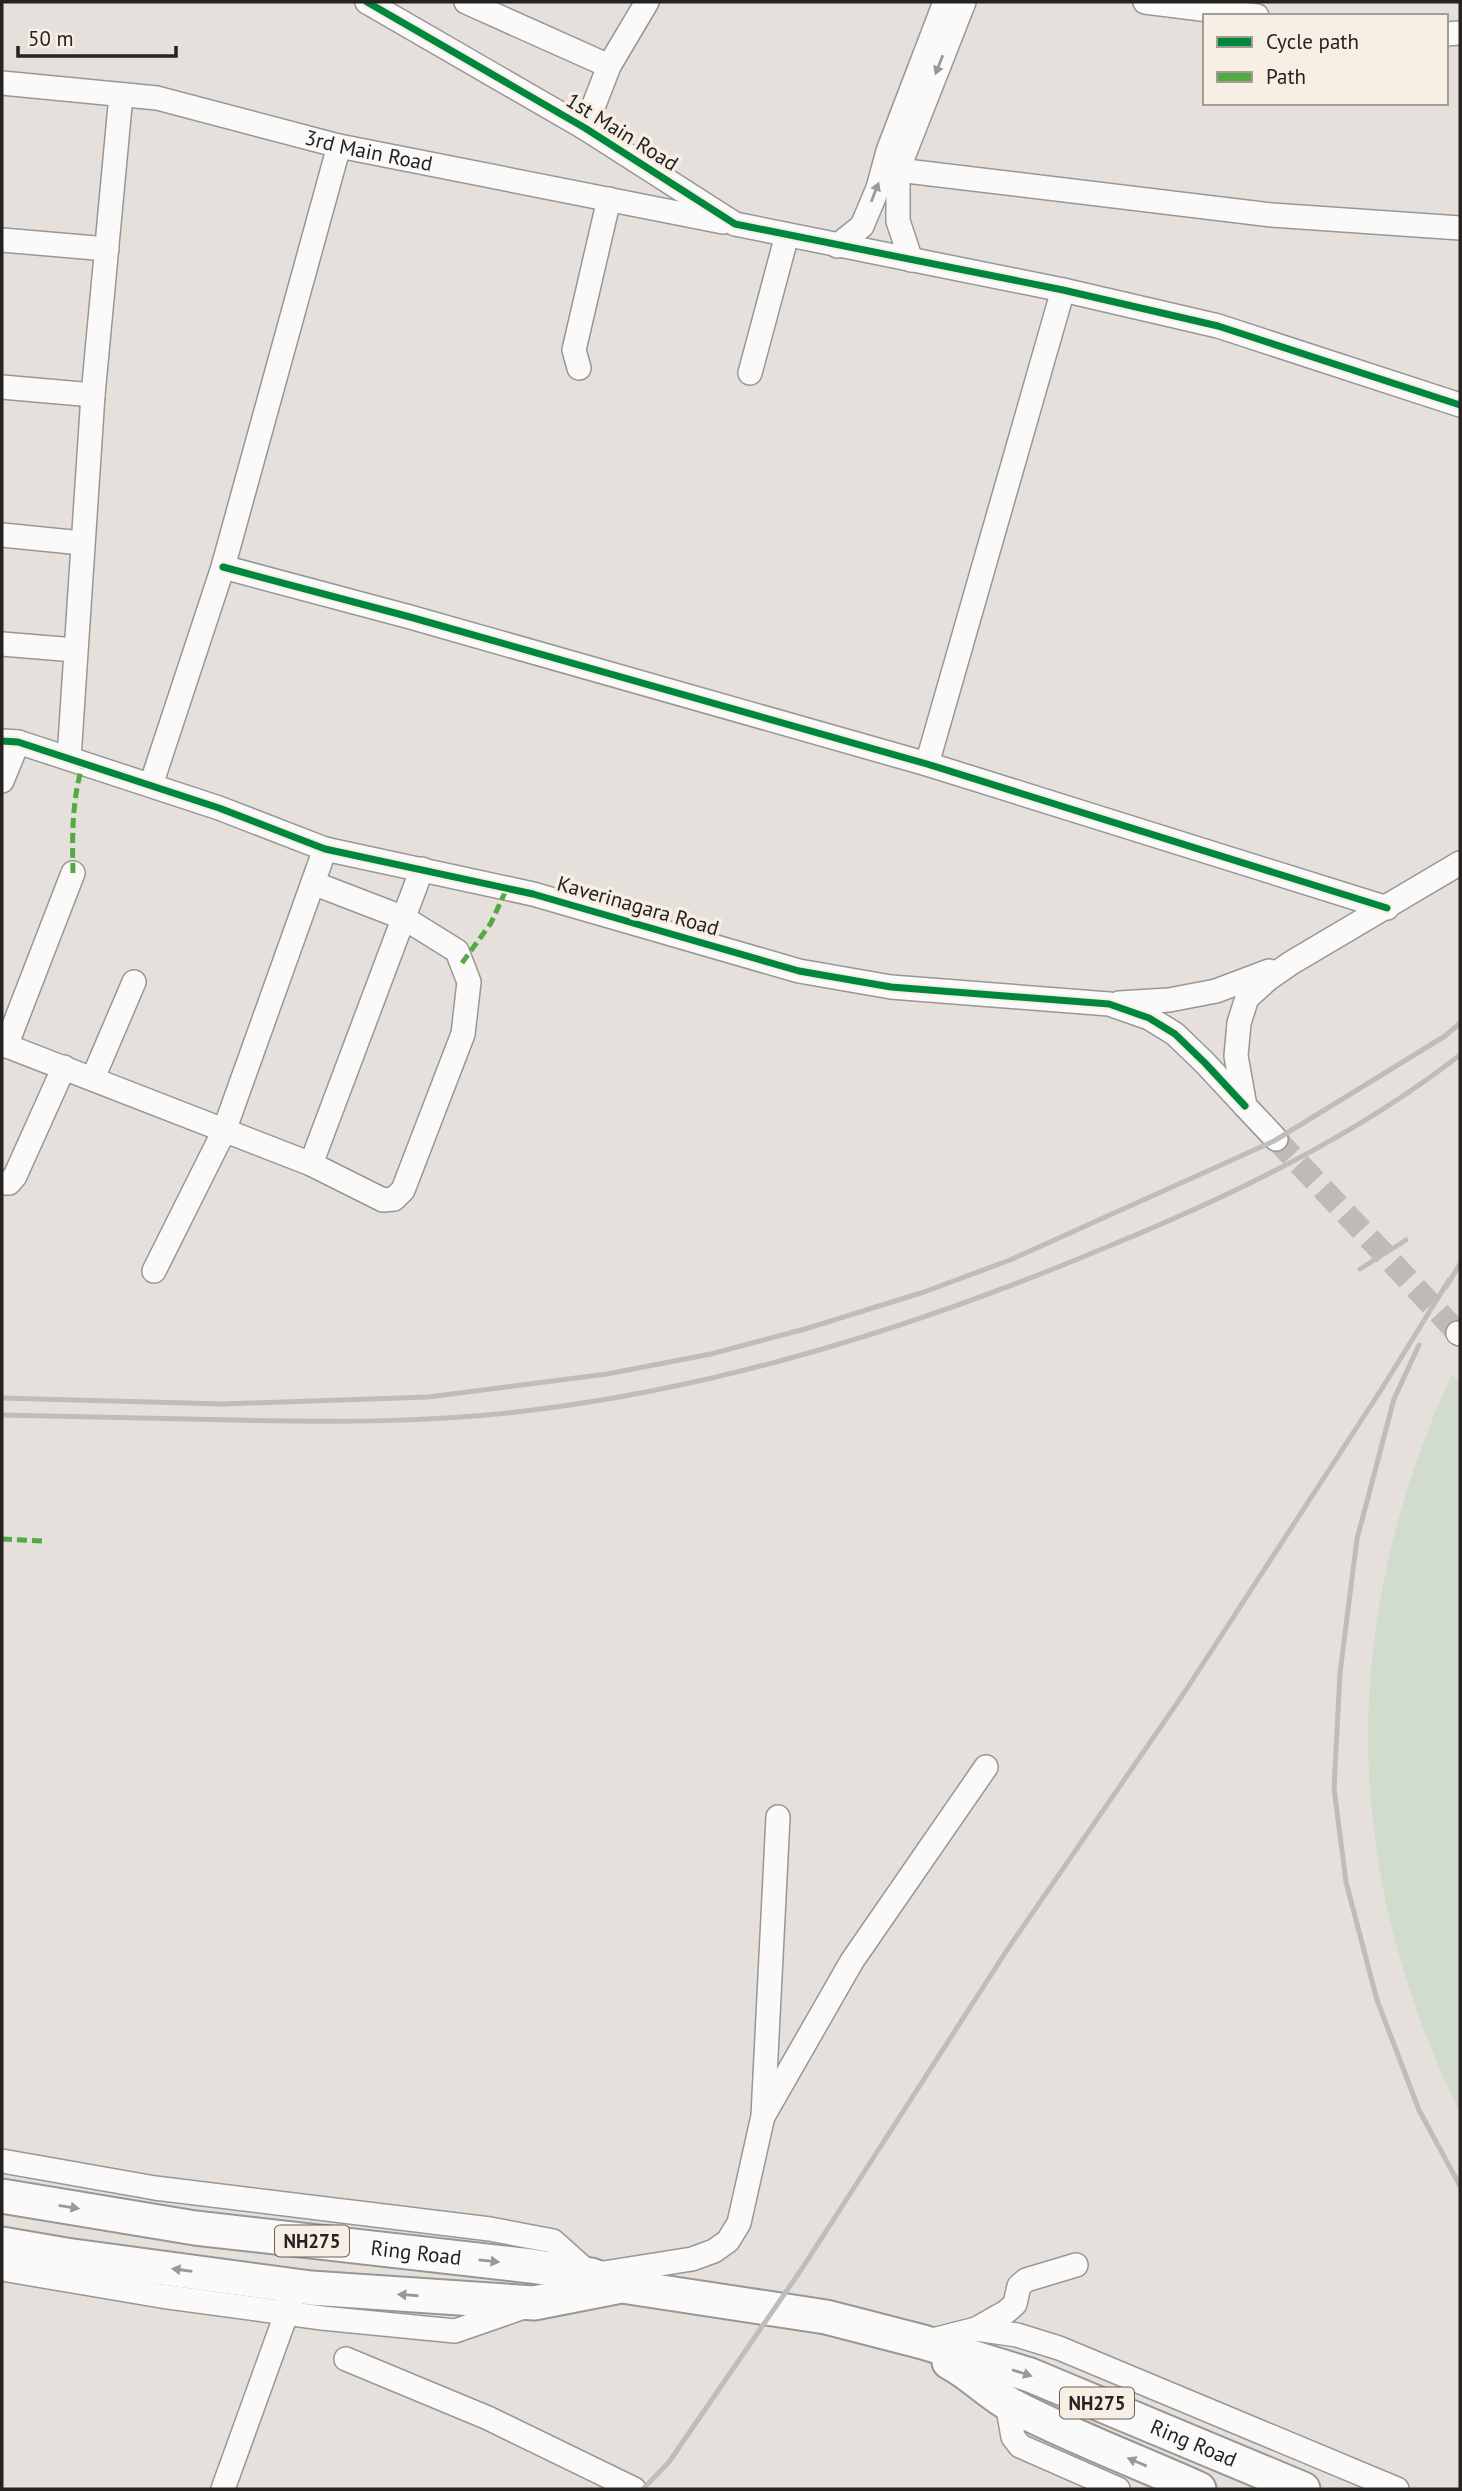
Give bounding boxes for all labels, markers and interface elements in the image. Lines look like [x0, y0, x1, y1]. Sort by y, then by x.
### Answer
scale bar [18, 14, 175, 58]
legend [1203, 14, 1448, 105]
text: 50 m [28, 25, 74, 52]
text: Cycle path [1266, 28, 1359, 55]
one-way arrow [934, 55, 945, 76]
text: Path [1266, 63, 1306, 90]
street label: 1st Main Road [561, 86, 683, 177]
street label: 3rd Main Road [302, 124, 435, 177]
one-way arrow [870, 181, 881, 202]
street label: Kaverinagara Road [554, 870, 722, 942]
one-way arrow [58, 2202, 80, 2213]
road number: NH275 [275, 2226, 349, 2256]
street label: Ring Road [369, 2234, 463, 2271]
one-way arrow [478, 2256, 500, 2267]
one-way arrow [171, 2265, 193, 2276]
one-way arrow [397, 2289, 419, 2300]
one-way arrow [1012, 2368, 1033, 2379]
road number: NH275 [1060, 2388, 1134, 2418]
street label: Ring Road [1146, 2413, 1241, 2473]
one-way arrow [1126, 2456, 1147, 2467]

